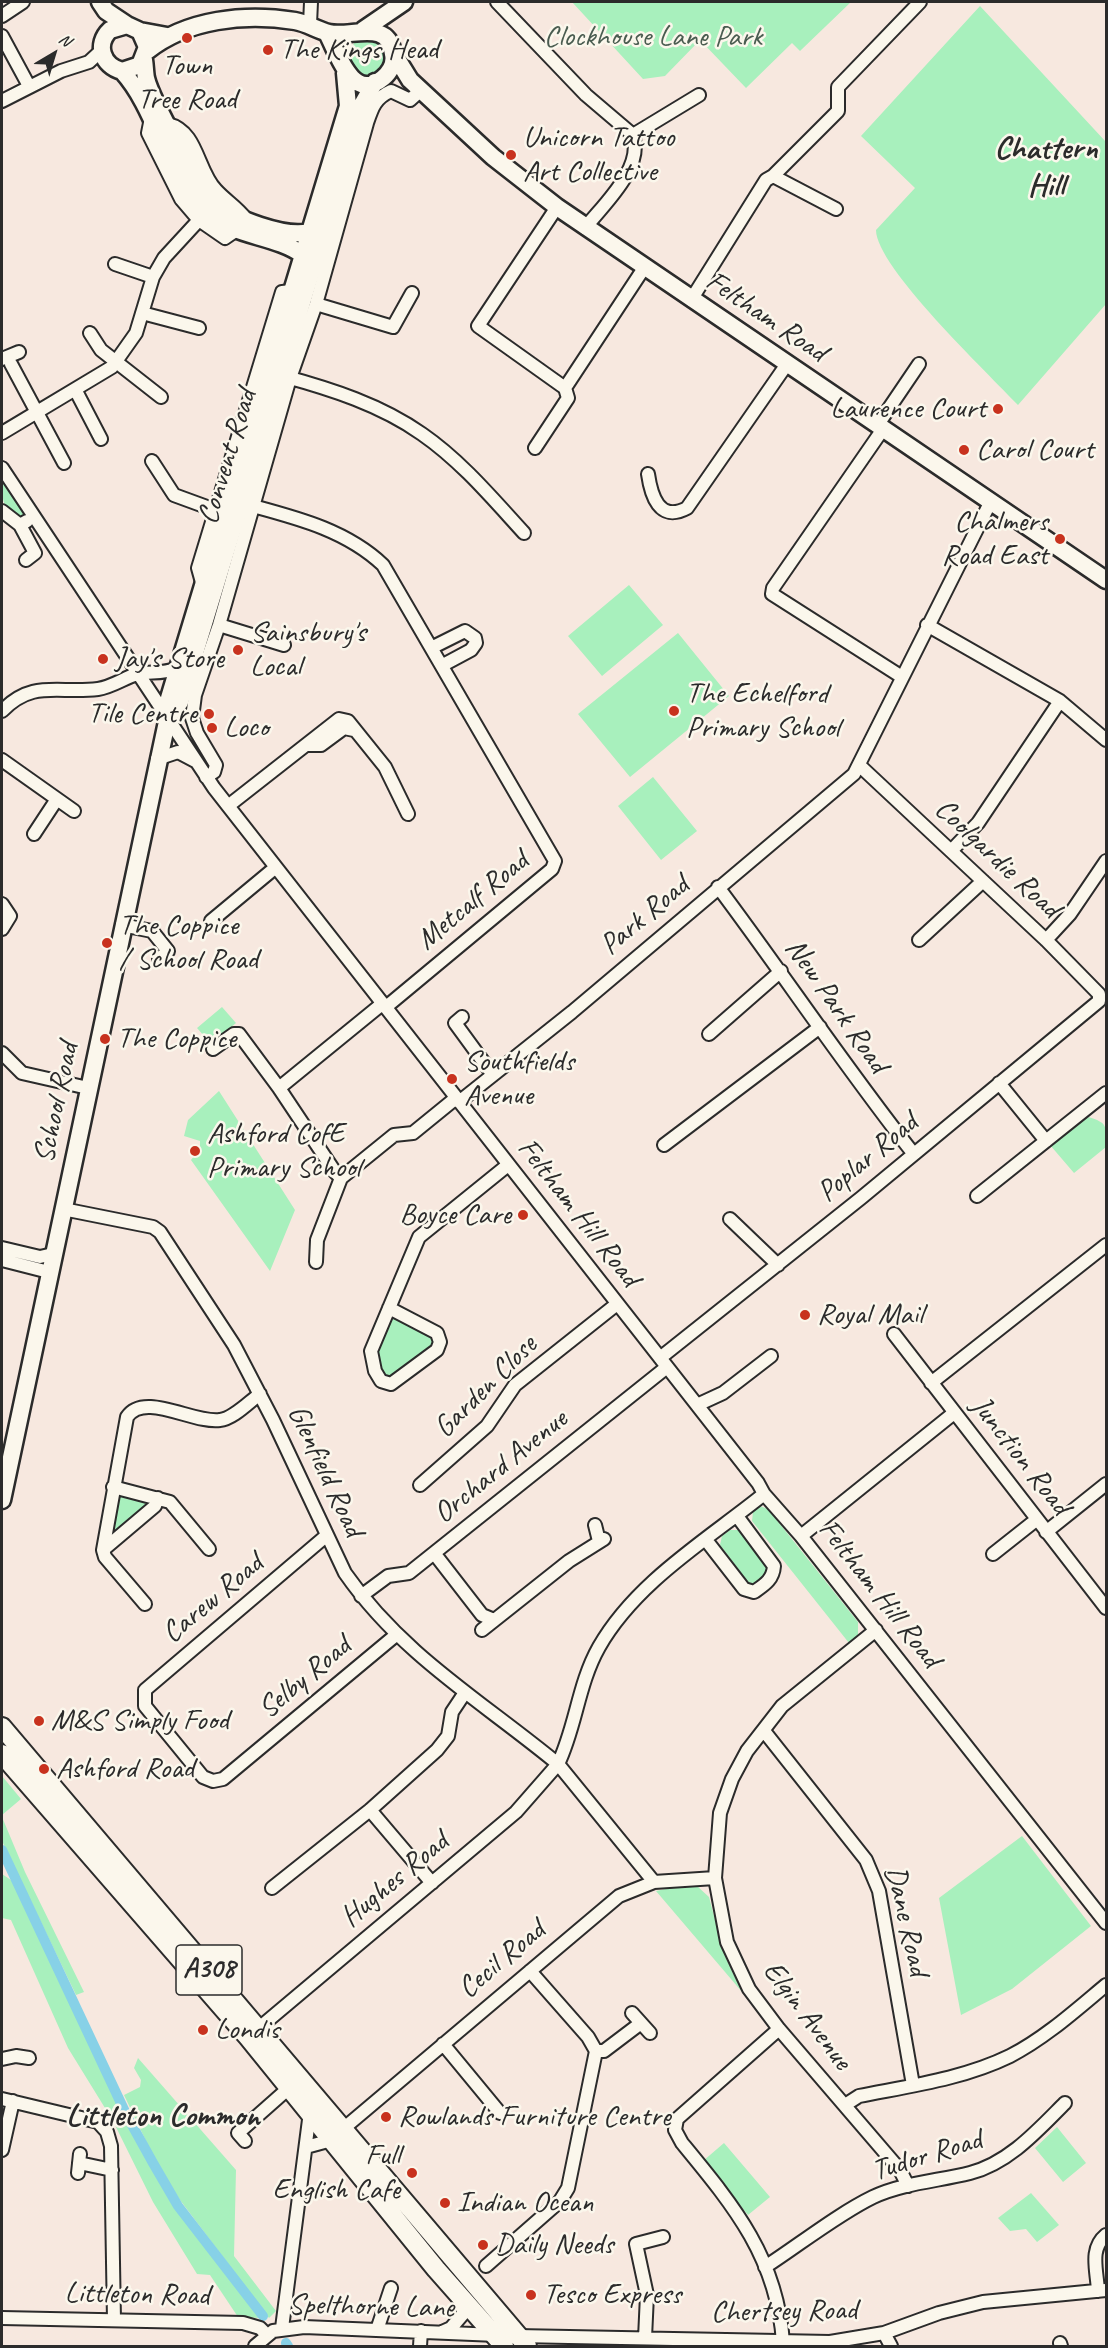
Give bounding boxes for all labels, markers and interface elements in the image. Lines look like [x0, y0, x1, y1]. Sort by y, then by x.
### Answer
park label: Clockhouse Lane Park [544, 19, 762, 55]
north arrow [24, 24, 84, 84]
text: N [55, 29, 75, 51]
marker: Town Tree Road [180, 31, 194, 45]
place label: The Kings Head [280, 32, 438, 68]
marker: The Kings Head [261, 43, 275, 57]
place label: Town Tree Road [137, 48, 237, 118]
place label: Unicorn Tattoo Art Collective [523, 120, 674, 190]
district label: Chattern Hill [995, 131, 1097, 206]
marker: Unicorn Tattoo Art Collective [504, 148, 518, 162]
street label: Feltham Road [699, 263, 833, 371]
street label: Convent Road [190, 385, 266, 529]
place label: Laurence Court [830, 391, 986, 427]
marker: Laurence Court [991, 402, 1005, 416]
place label: Carol Court [976, 432, 1094, 468]
marker: Carol Court [957, 443, 971, 457]
place label: Chalmers Road East [941, 504, 1048, 574]
marker: Chalmers Road East [1053, 532, 1067, 546]
place label: Sainsbury's Local [250, 615, 366, 686]
place label: Jay's Store [115, 641, 224, 677]
marker: Sainsbury's Local [231, 643, 245, 657]
marker: Jay's Store [96, 652, 110, 666]
place label: The Echelford Primary School [686, 676, 840, 746]
place label: Tile Centre [88, 696, 197, 732]
marker: The Echelford Primary School [667, 704, 681, 718]
marker: Tile Centre [202, 707, 216, 721]
place label: Loco [224, 710, 269, 746]
marker: Loco [205, 721, 219, 735]
street label: Coolgardie Road [927, 792, 1067, 926]
street label: Metcalf Road [410, 844, 536, 958]
street label: Park Road [593, 868, 697, 964]
place label: The Coppice / School Road [119, 908, 258, 978]
street label: New Park Road [777, 932, 895, 1080]
marker: The Coppice / School Road [100, 936, 114, 950]
place label: The Coppice [117, 1021, 236, 1057]
marker: The Coppice [98, 1032, 112, 1046]
street label: School Road [27, 1040, 87, 1166]
place label: Southfields Avenue [464, 1044, 574, 1114]
marker: Southfields Avenue [445, 1072, 459, 1086]
street label: Poplar Road [810, 1106, 926, 1210]
place label: Ashford CofE Primary School [207, 1116, 361, 1186]
street label: Feltham Hill Road [509, 1132, 647, 1294]
marker: Ashford CofE Primary School [188, 1144, 202, 1158]
place label: Boyce Care [400, 1197, 511, 1233]
marker: Boyce Care [516, 1208, 530, 1222]
place label: Royal Mail [817, 1297, 923, 1333]
marker: Royal Mail [798, 1308, 812, 1322]
street label: Garden Close [427, 1328, 545, 1446]
street label: Junction Road [962, 1389, 1078, 1523]
street label: Glenfield Road [279, 1399, 371, 1543]
street label: Orchard Avenue [427, 1402, 575, 1532]
street label: Feltham Hill Road [810, 1513, 948, 1675]
street label: Carew Road [155, 1546, 271, 1652]
street label: Selby Road [251, 1629, 359, 1727]
place label: M&S Simply Food [51, 1703, 229, 1739]
marker: M&S Simply Food [32, 1714, 46, 1728]
place label: Ashford Road [56, 1751, 194, 1787]
marker: Ashford Road [37, 1762, 51, 1776]
street label: Hughes Road [334, 1825, 456, 1935]
street label: Dane Road [876, 1863, 936, 1979]
street label: Cecil Road [451, 1913, 553, 2007]
road number: A308 [176, 1945, 242, 1995]
street label: Elgin Avenue [754, 1954, 860, 2078]
place label: Londis [215, 2012, 279, 2048]
marker: Londis [196, 2023, 210, 2037]
district label: Littleton Common [66, 2098, 260, 2136]
place label: Rowlands Furniture Centre [398, 2099, 671, 2135]
marker: Rowlands Furniture Centre [379, 2110, 393, 2124]
street label: Tudor Road [868, 2122, 986, 2190]
place label: Full English Cafe [272, 2138, 400, 2208]
marker: Full English Cafe [405, 2166, 419, 2180]
place label: Indian Ocean [457, 2185, 593, 2221]
marker: Indian Ocean [438, 2196, 452, 2210]
place label: Daily Needs [495, 2227, 613, 2263]
marker: Daily Needs [476, 2238, 490, 2252]
street label: Littleton Road [64, 2276, 210, 2314]
place label: Tesco Express [543, 2277, 681, 2313]
street label: Spelthorne Lane [288, 2288, 454, 2326]
marker: Tesco Express [524, 2288, 538, 2302]
street label: Chertsey Road [711, 2293, 857, 2331]

